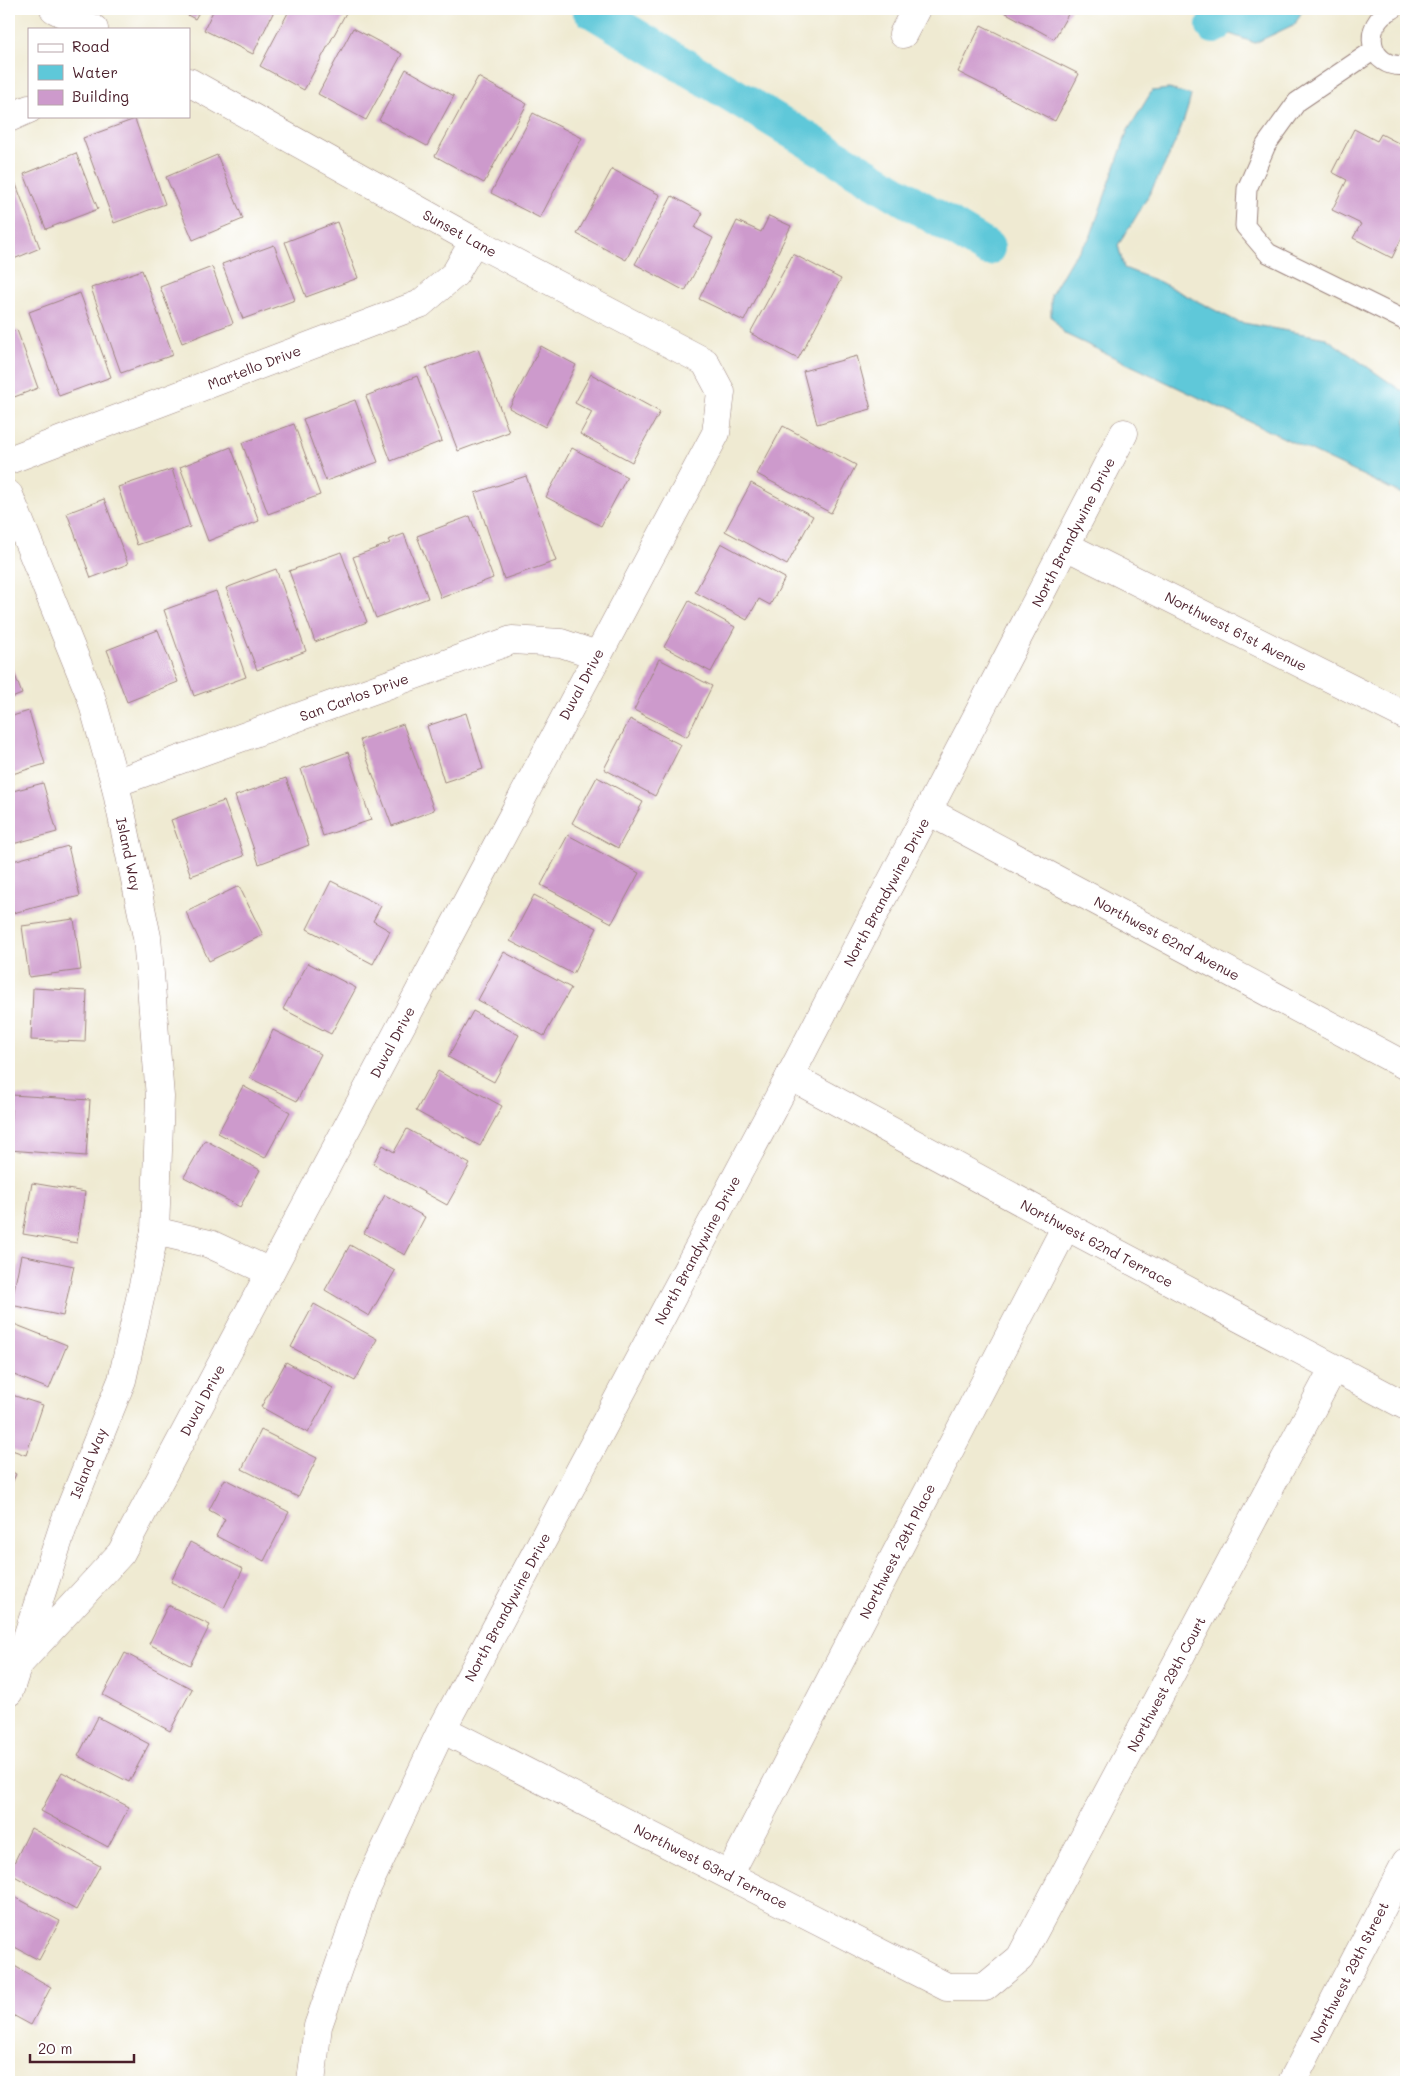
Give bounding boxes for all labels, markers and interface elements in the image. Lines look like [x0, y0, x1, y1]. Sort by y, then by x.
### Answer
legend [28, 28, 190, 118]
text: Road [72, 36, 109, 56]
text: Water [72, 62, 118, 82]
text: Building [72, 86, 129, 106]
street label: Sunset Lane [420, 205, 500, 261]
street label: Martello Drive [205, 340, 303, 394]
street label: North Brandywine Drive [1027, 454, 1119, 610]
street label: Northwest 61st Avenue [1162, 587, 1310, 675]
street label: Duval Drive [554, 645, 608, 723]
street label: San Carlos Drive [297, 668, 411, 726]
street label: North Brandywine Drive [839, 814, 933, 970]
street label: Island Way [112, 816, 146, 892]
street label: Northwest 62nd Avenue [1091, 891, 1243, 985]
street label: Duval Drive [365, 1003, 419, 1081]
street label: North Brandywine Drive [650, 1172, 744, 1328]
street label: Northwest 62nd Terrace [1017, 1195, 1177, 1291]
street label: Duval Drive [175, 1361, 229, 1439]
street label: Island Way [65, 1425, 111, 1501]
street label: Northwest 29th Place [855, 1480, 939, 1622]
street label: North Brandywine Drive [460, 1529, 554, 1685]
street label: Northwest 29th Court [1122, 1613, 1210, 1755]
street label: Northwest 63rd Terrace [631, 1819, 791, 1913]
street label: Northwest 29th Street [1305, 1898, 1393, 2046]
scale bar [30, 2031, 134, 2063]
text: 20 m [38, 2038, 72, 2058]

